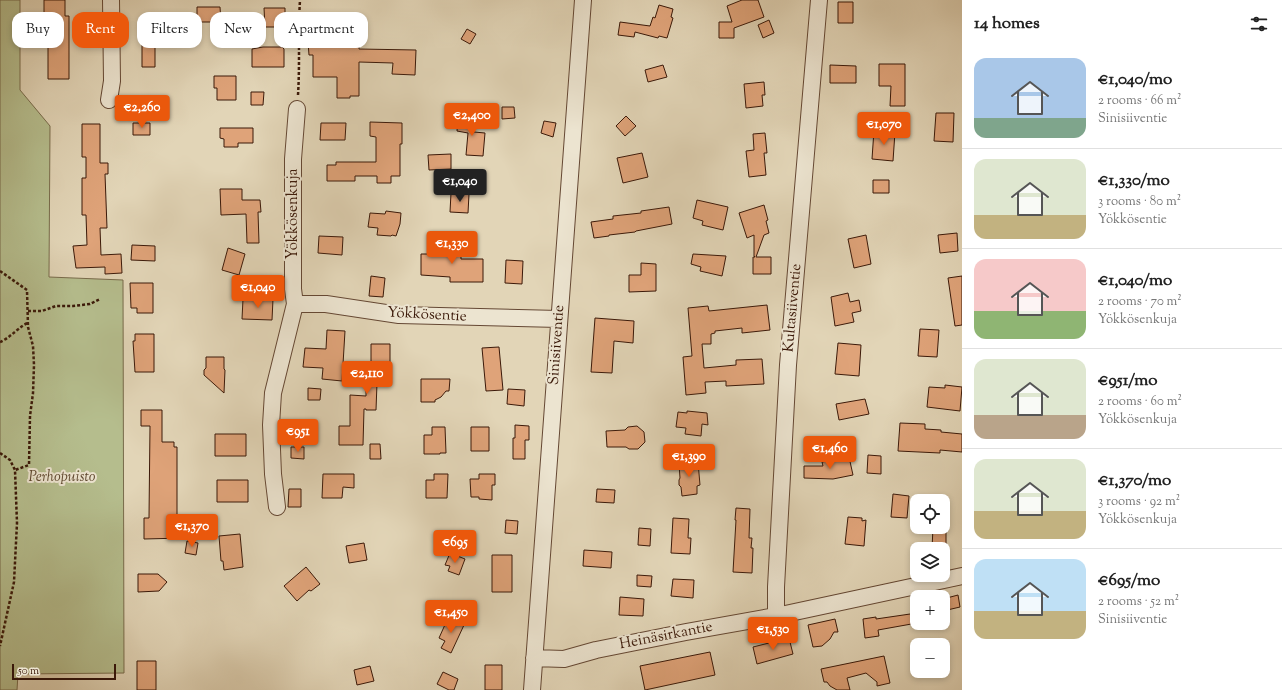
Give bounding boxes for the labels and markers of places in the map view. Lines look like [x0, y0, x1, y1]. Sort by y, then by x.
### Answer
pin: €2,260 [109, 95, 175, 129]
pin: €2,400 [439, 103, 505, 137]
pin: €1,070 [851, 112, 917, 146]
pin: €1,040 [427, 169, 493, 203]
pin: €1,330 [419, 231, 485, 265]
pin: €1,040 [225, 275, 291, 309]
pin: €2,110 [334, 361, 400, 395]
pin: €951 [274, 419, 322, 453]
pin: €1,460 [797, 436, 863, 470]
pin: €1,390 [656, 444, 722, 478]
pin: €1,370 [159, 514, 225, 548]
pin: €695 [431, 530, 479, 564]
pin: €1,450 [418, 600, 484, 634]
pin: €1,530 [740, 617, 806, 651]

